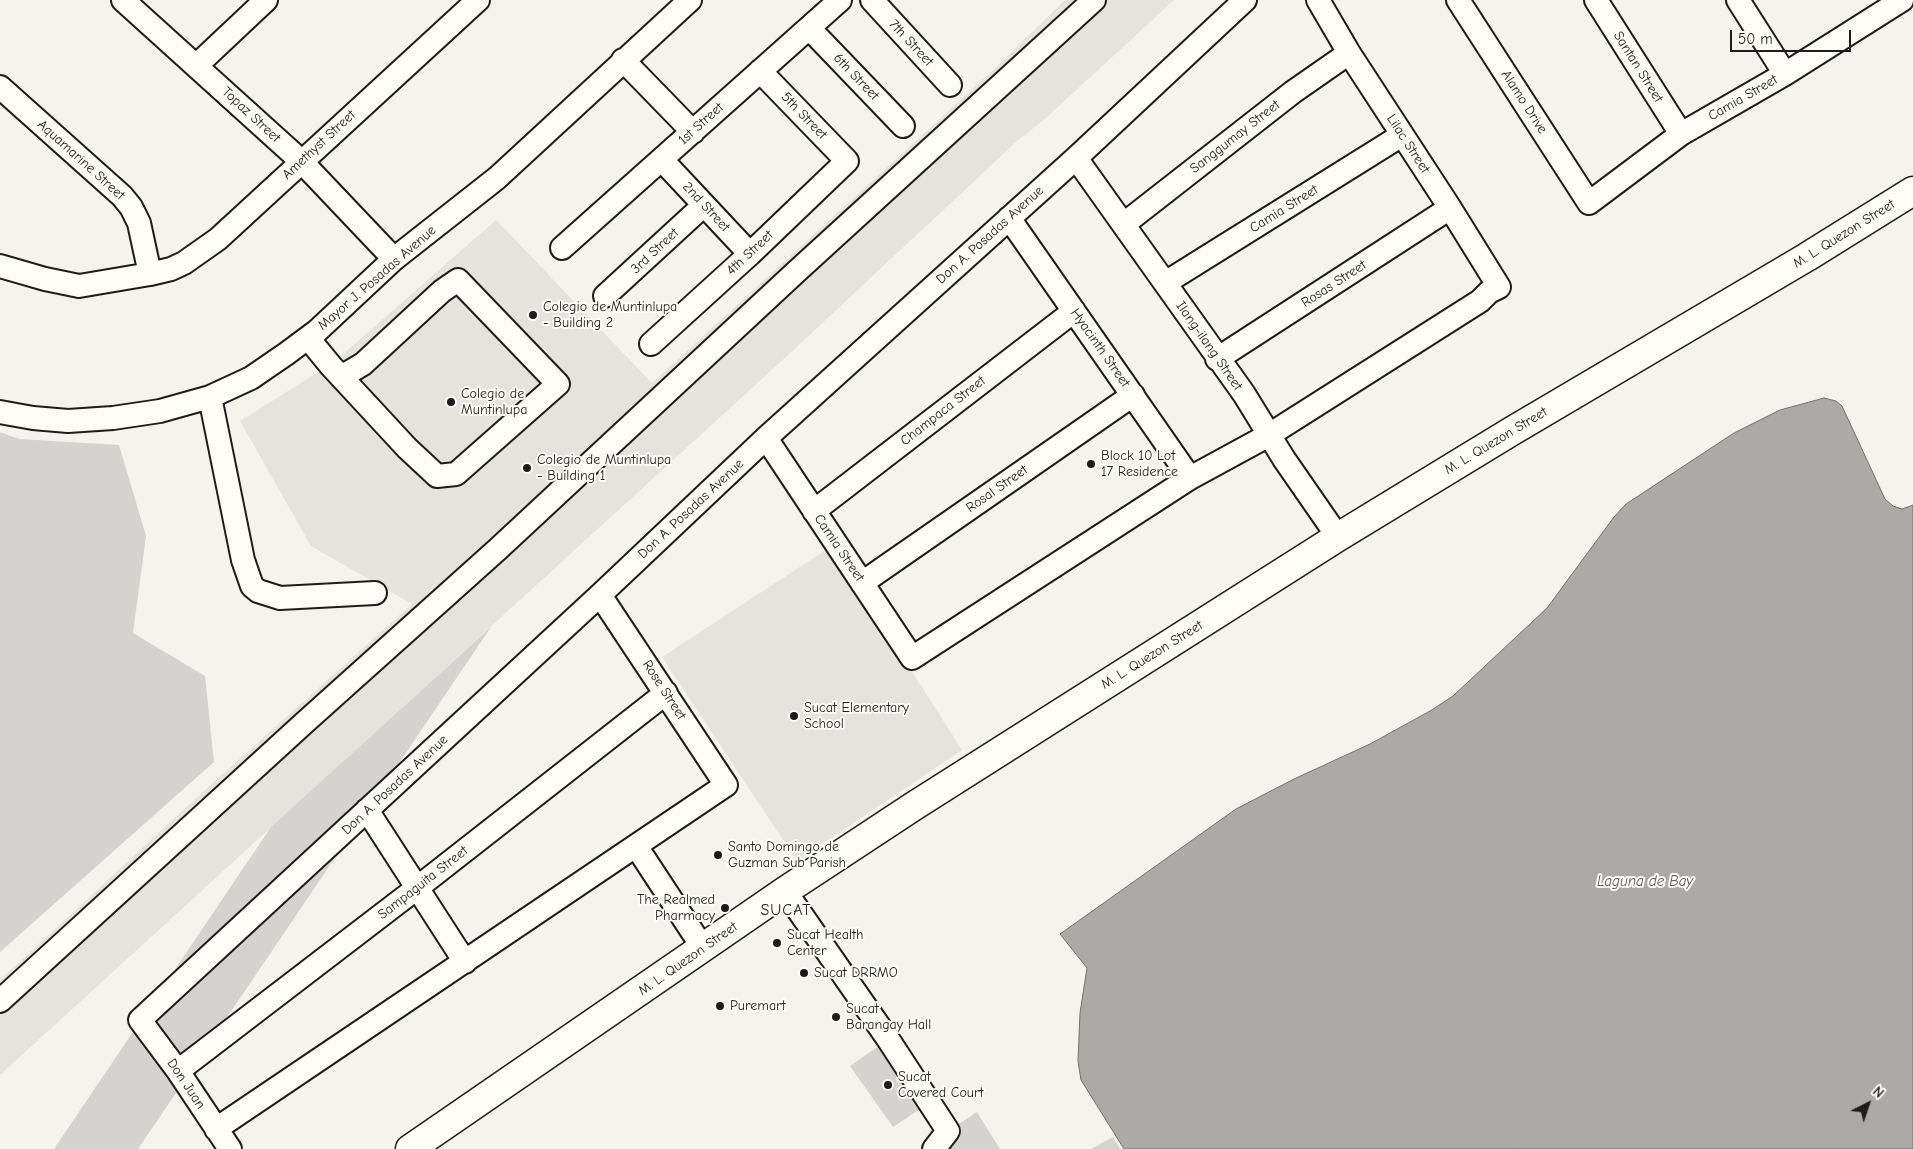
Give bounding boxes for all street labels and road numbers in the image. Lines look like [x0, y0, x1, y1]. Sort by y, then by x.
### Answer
street label: 7th Street [885, 16, 937, 70]
street label: Santan Street [1609, 28, 1667, 106]
street label: 6th Street [830, 50, 882, 104]
street label: Alamo Drive [1497, 67, 1551, 137]
street label: Camia Street [1705, 71, 1781, 125]
street label: Topaz Street [218, 84, 284, 146]
street label: 5th Street [778, 89, 830, 143]
street label: Sanggumay Street [1187, 97, 1283, 177]
street label: 1st Street [675, 99, 727, 149]
street label: Amethyst Street [279, 107, 359, 183]
street label: Lilac Street [1383, 111, 1433, 177]
street label: Aquamarine Street [34, 116, 128, 204]
street label: 2nd Street [679, 179, 733, 235]
street label: Camia Street [1247, 181, 1321, 237]
street label: Don A. Posadas Avenue [933, 182, 1047, 288]
street label: M. L. Quezon Street [1790, 196, 1898, 272]
street label: Mayor J. Posadas Avenue [314, 222, 440, 334]
street label: 3rd Street [628, 225, 682, 277]
street label: 4th Street [723, 227, 777, 279]
street label: Rosas Street [1298, 257, 1370, 311]
street label: Ilang-ilang Street [1172, 298, 1246, 394]
street label: Hyacinth Street [1067, 305, 1133, 391]
street label: Champaca Street [897, 373, 989, 449]
street label: M. L. Quezon Street [1441, 404, 1551, 478]
street label: Don A. Posadas Avenue [634, 455, 748, 563]
street label: Rosal Street [963, 462, 1031, 516]
street label: Camia Street [810, 511, 868, 585]
street label: M. L. Quezon Street [1098, 617, 1206, 693]
street label: Rose Street [638, 657, 690, 723]
street label: Don A. Posadas Avenue [338, 731, 452, 839]
street label: Sampaguita Street [375, 843, 471, 923]
street label: M. L. Quezon Street [635, 919, 741, 999]
street label: Don Juan [163, 1056, 209, 1112]

